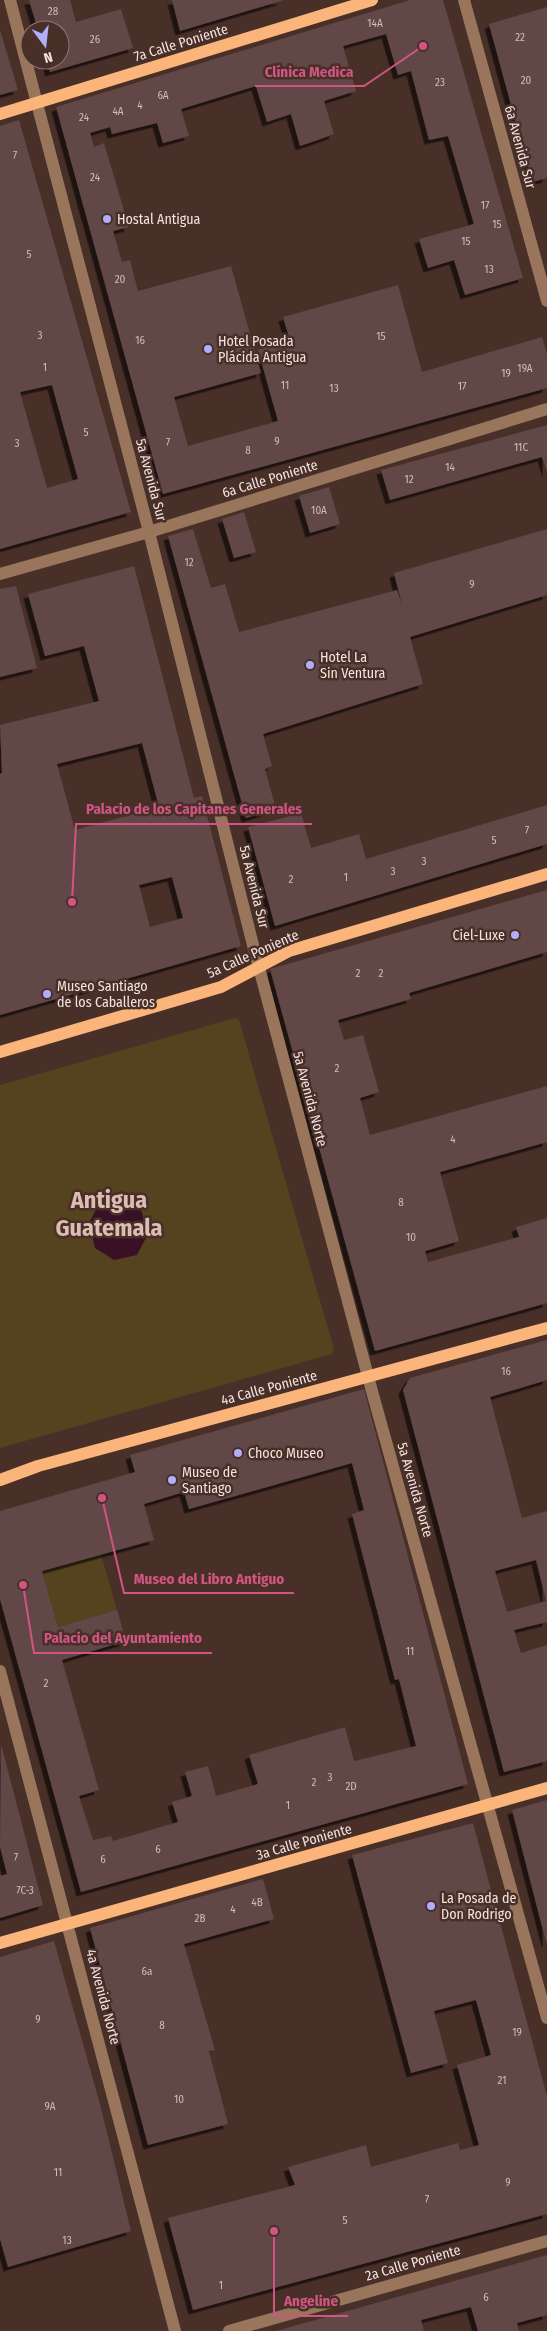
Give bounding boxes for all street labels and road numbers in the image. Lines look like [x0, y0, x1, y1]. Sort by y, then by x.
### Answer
street label: 7a Calle Poniente [132, 21, 230, 65]
street label: 6a Avenida Sur [501, 104, 539, 190]
street label: 5a Avenida Sur [132, 437, 170, 523]
street label: 6a Calle Poniente [220, 456, 320, 502]
street label: 5a Avenida Sur [236, 844, 273, 930]
street label: 5a Calle Poniente [205, 926, 302, 982]
street label: 5a Avenida Norte [289, 1050, 331, 1148]
street label: 4a Calle Poniente [219, 1367, 319, 1409]
street label: 5a Avenida Norte [393, 1441, 437, 1539]
street label: 3a Calle Poniente [254, 1820, 354, 1864]
street label: 4a Avenida Norte [82, 1947, 124, 2047]
street label: 2a Calle Poniente [363, 2241, 463, 2285]

